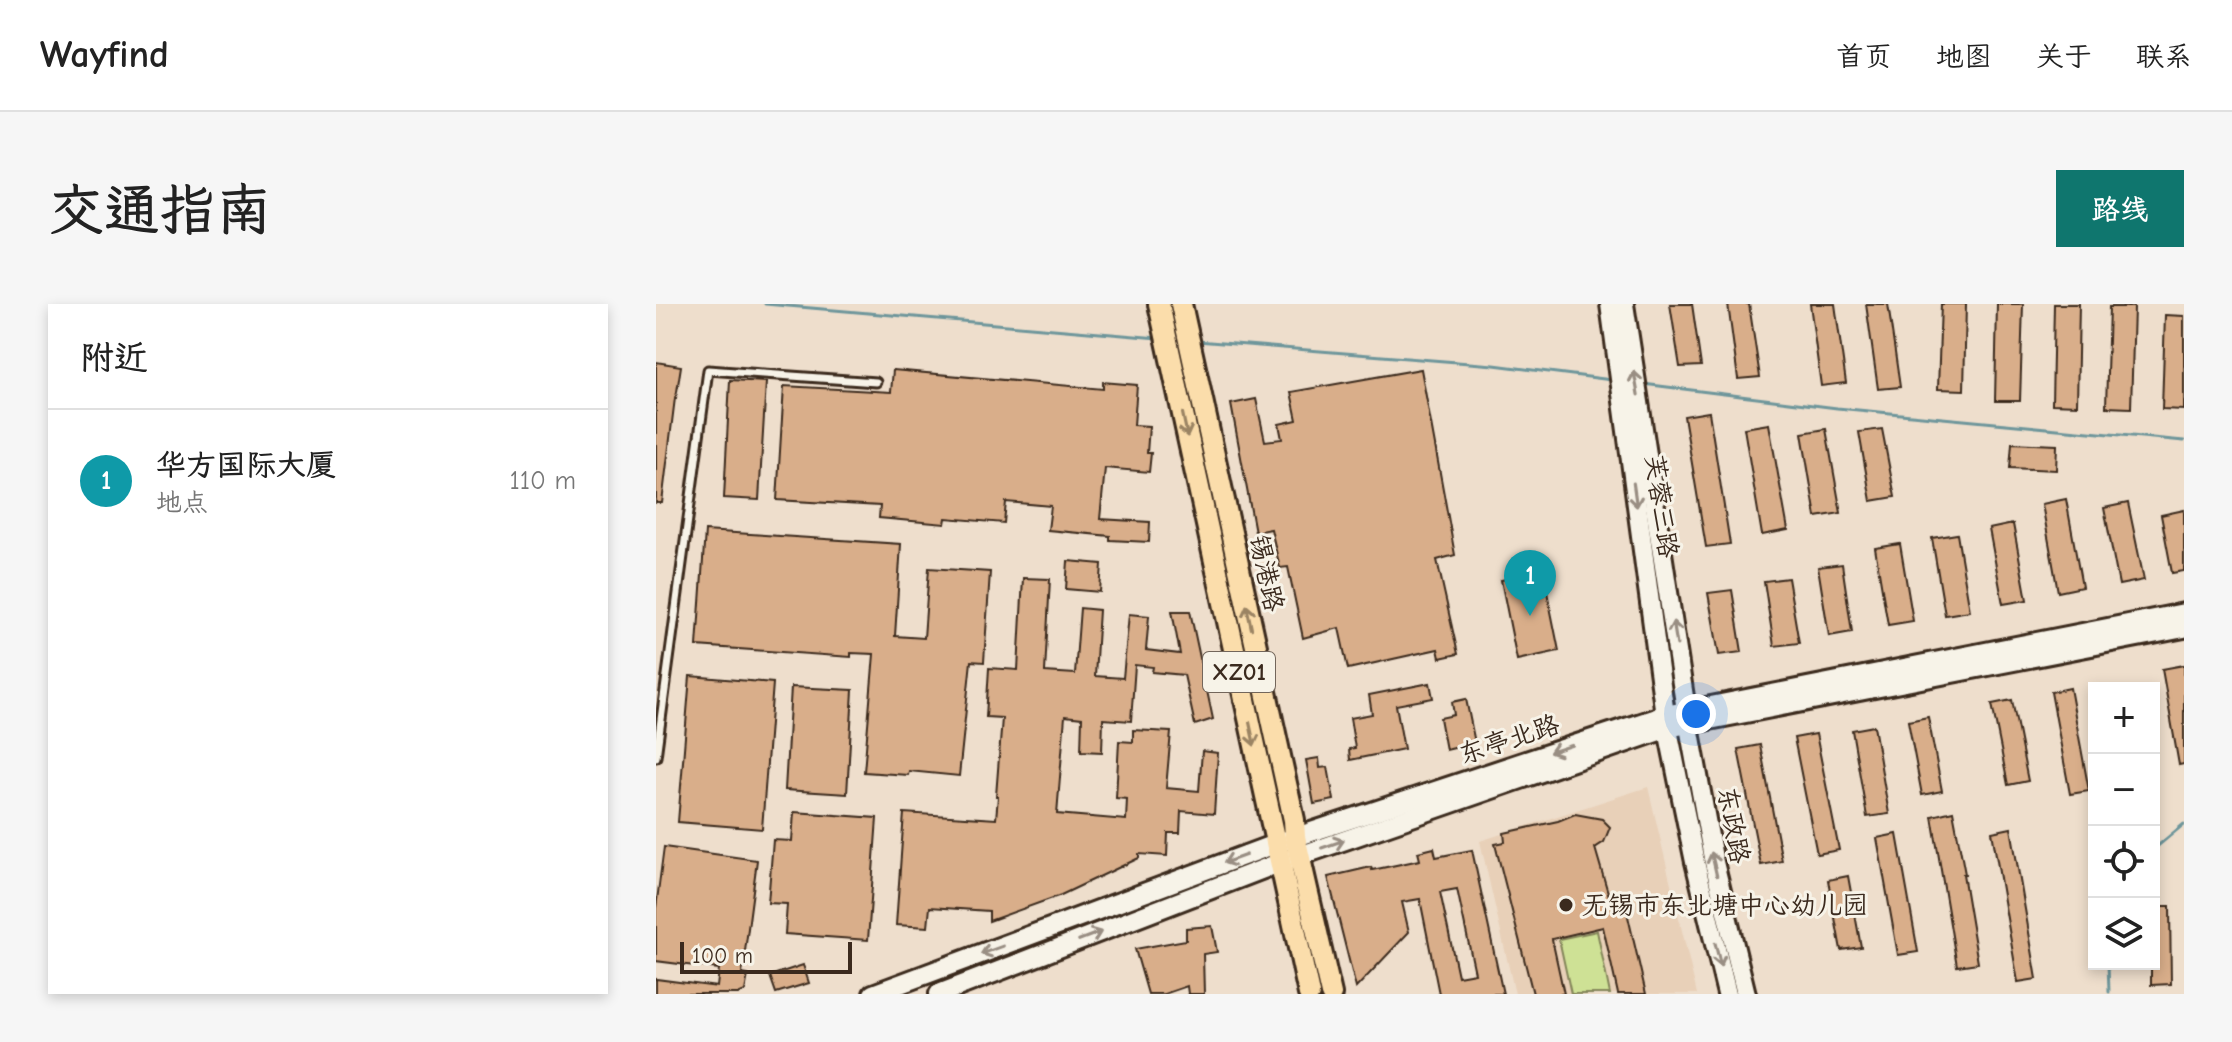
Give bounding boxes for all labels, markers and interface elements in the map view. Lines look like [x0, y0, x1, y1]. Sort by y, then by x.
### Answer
text: Wayfind [40, 33, 169, 77]
text: 首页 [1836, 41, 1892, 73]
text: 地图 [1936, 41, 1992, 73]
text: 关于 [2036, 41, 2092, 73]
text: 联系 [2136, 41, 2192, 73]
button: 路线 [2056, 170, 2184, 247]
text: 交通指南 [48, 179, 272, 243]
text: 附近 [80, 338, 148, 378]
one-way arrow [1628, 371, 1643, 396]
one-way arrow [1178, 412, 1193, 438]
text: 华方国际大厦 [156, 448, 336, 483]
street label: 芙蓉三路 [1639, 453, 1683, 560]
text: 1 [101, 466, 111, 496]
text: 110 m [509, 466, 576, 496]
one-way arrow [1628, 482, 1643, 507]
text: 地点 [156, 488, 208, 518]
street label: 锡港路 [1243, 532, 1289, 614]
pin: 1 [1504, 550, 1556, 616]
one-way arrow [1241, 605, 1256, 630]
one-way arrow [1667, 621, 1682, 646]
road number: XZ01 [1203, 652, 1275, 692]
map controls [2088, 682, 2160, 970]
button: + [2088, 682, 2160, 754]
your location [1676, 694, 1716, 734]
street label: 东亭北路 [1455, 710, 1563, 770]
one-way arrow [1245, 721, 1260, 746]
one-way arrow [1549, 742, 1575, 757]
button: − [2088, 754, 2160, 826]
street label: 东政路 [1711, 784, 1755, 866]
button: locate [2088, 826, 2160, 898]
one-way arrow [1321, 836, 1346, 851]
one-way arrow [1706, 852, 1721, 877]
one-way arrow [1224, 853, 1248, 867]
place label: 无锡市东北塘中心幼儿园 [1582, 891, 1868, 921]
marker: 无锡市东北塘中心幼儿园 [1557, 896, 1575, 914]
button: layers [2088, 898, 2160, 970]
one-way arrow [1077, 928, 1102, 942]
scale bar [680, 938, 852, 974]
one-way arrow [1711, 941, 1726, 967]
text: 100 m [692, 943, 753, 969]
one-way arrow [980, 944, 1005, 958]

